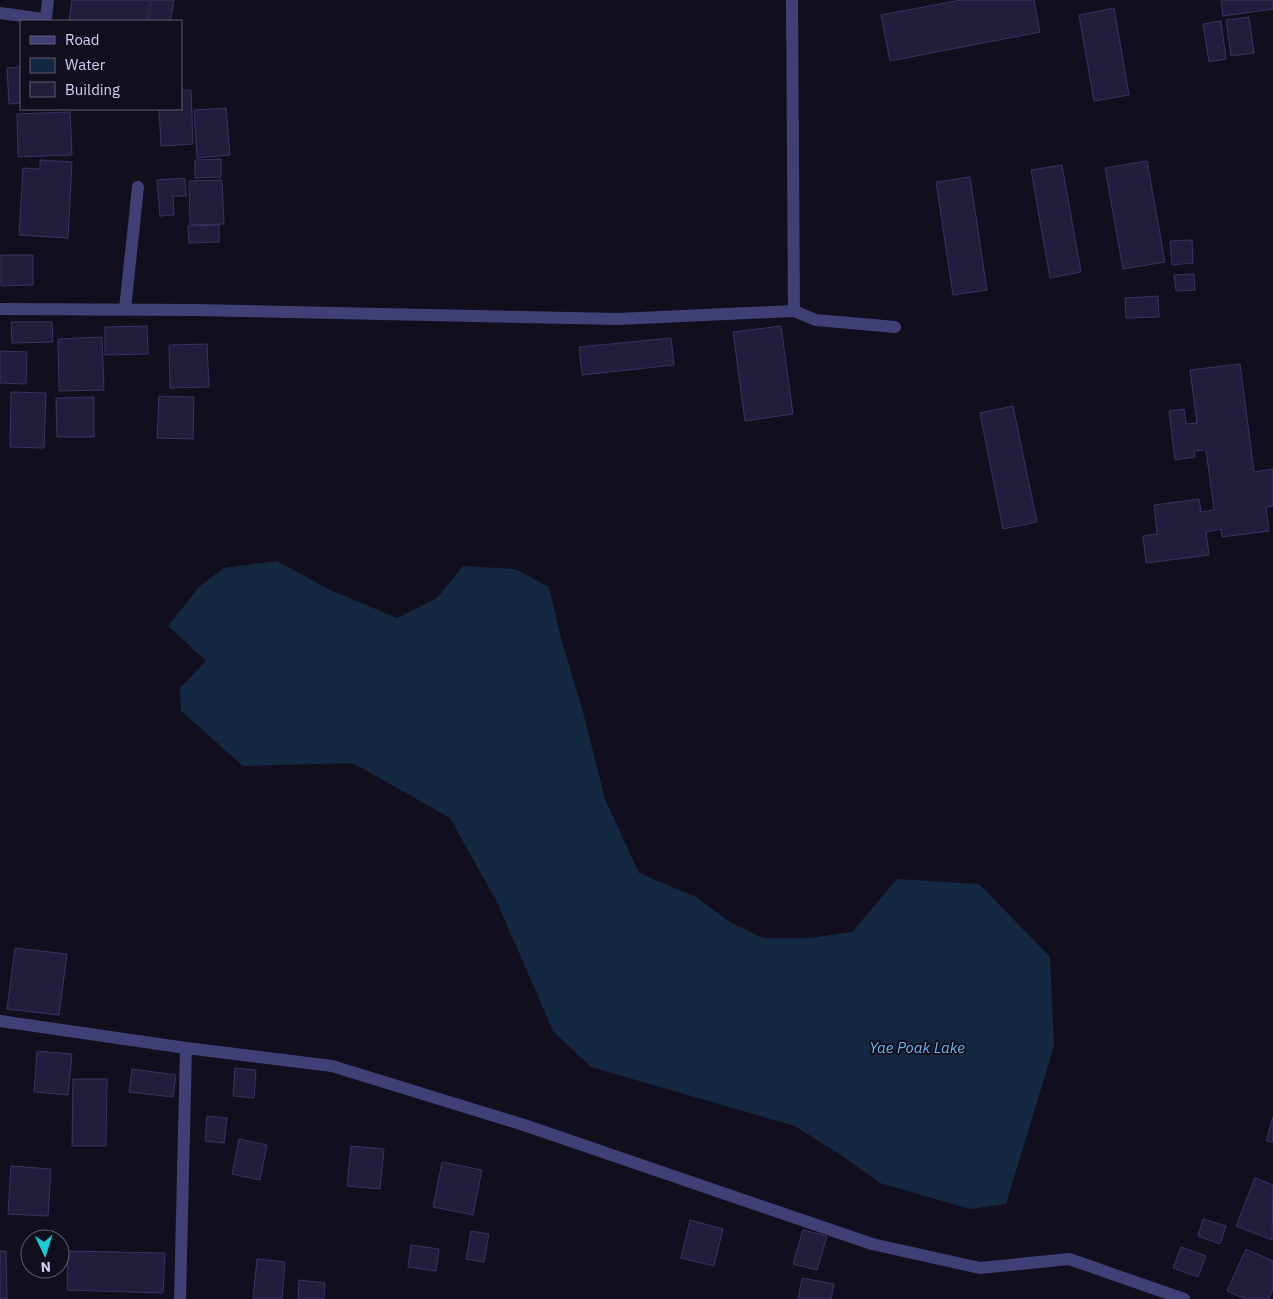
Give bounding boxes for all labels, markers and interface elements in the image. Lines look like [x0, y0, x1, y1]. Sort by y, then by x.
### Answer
legend [20, 20, 182, 110]
text: Road [65, 30, 100, 49]
text: Water [65, 55, 106, 74]
text: Building [65, 80, 120, 99]
water label: Yae Poak Lake [869, 1038, 965, 1057]
north arrow [20, 1229, 70, 1279]
text: N [40, 1258, 52, 1276]

